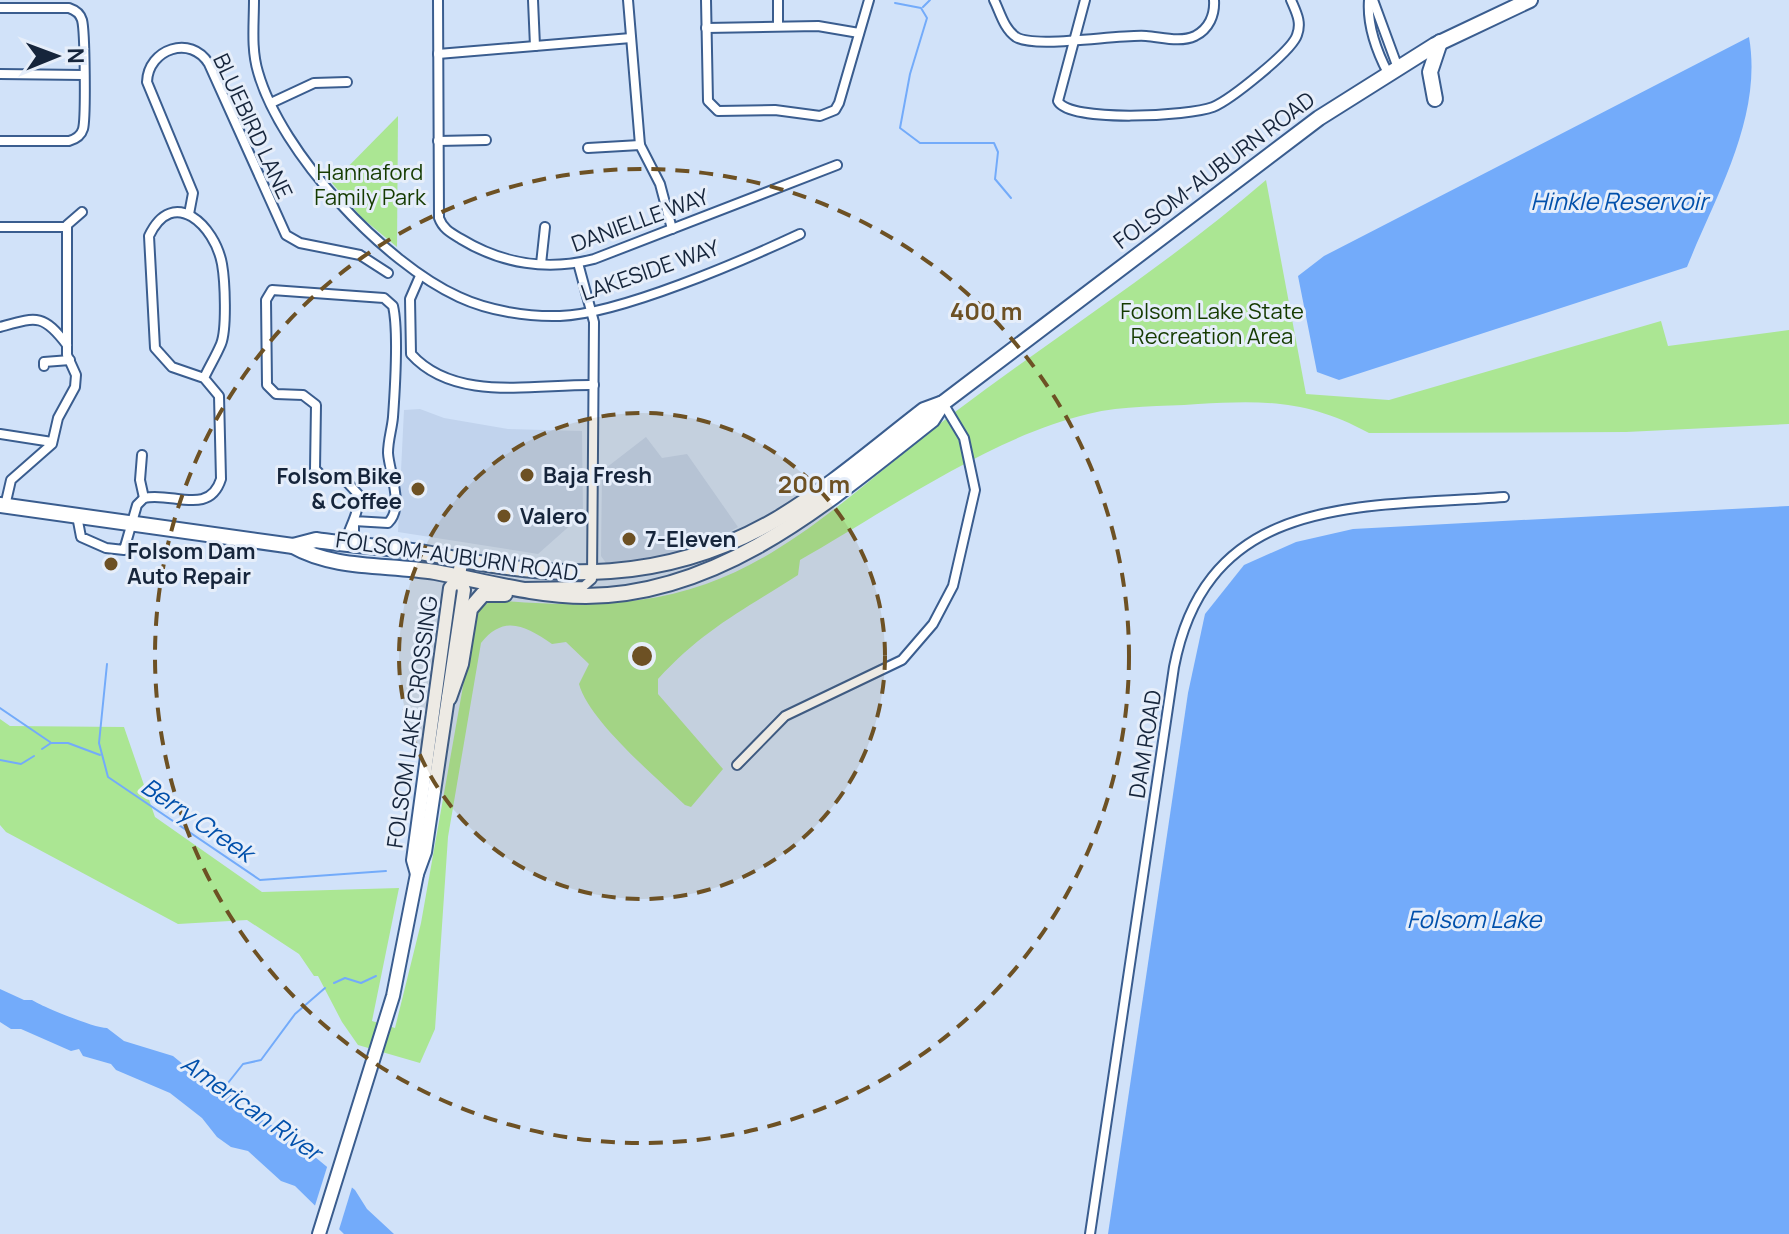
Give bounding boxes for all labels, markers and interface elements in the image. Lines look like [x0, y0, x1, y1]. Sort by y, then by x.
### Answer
north arrow [16, 16, 96, 96]
text: N [61, 47, 91, 64]
street label: BLUEBIRD LANE [206, 48, 300, 204]
street label: FOLSOM-AUBURN ROAD [1107, 84, 1321, 256]
park label: Hannaford Family Park [314, 157, 427, 212]
street label: DANIELLE WAY [567, 181, 714, 259]
water label: Hinkle Reservoir [1530, 184, 1711, 217]
street label: LAKESIDE WAY [577, 232, 724, 308]
text: 400 m [950, 294, 1022, 327]
park label: Folsom Lake State Recreation Area [1120, 296, 1304, 351]
place label: Baja Fresh [543, 460, 652, 490]
place label: Folsom Bike & Coffee [276, 461, 402, 516]
marker: Baja Fresh [518, 466, 536, 484]
text: 200 m [778, 467, 850, 500]
marker: Folsom Bike & Coffee [409, 480, 427, 498]
place label: Valero [520, 501, 587, 531]
marker: Valero [495, 507, 513, 525]
street label: FOLSOM-AUBURN ROAD [334, 524, 580, 588]
place label: 7-Eleven [645, 524, 736, 554]
marker: 7-Eleven [620, 530, 638, 548]
place label: Folsom Dam Auto Repair [127, 536, 256, 591]
marker: Folsom Dam Auto Repair [102, 555, 120, 573]
street label: FOLSOM LAKE CROSSING [379, 594, 445, 850]
centre of rings [628, 642, 656, 670]
street label: DAM ROAD [1122, 688, 1168, 800]
water label: Berry Creek [135, 769, 263, 870]
water label: Folsom Lake [1407, 902, 1543, 935]
water label: American River [175, 1046, 332, 1170]

